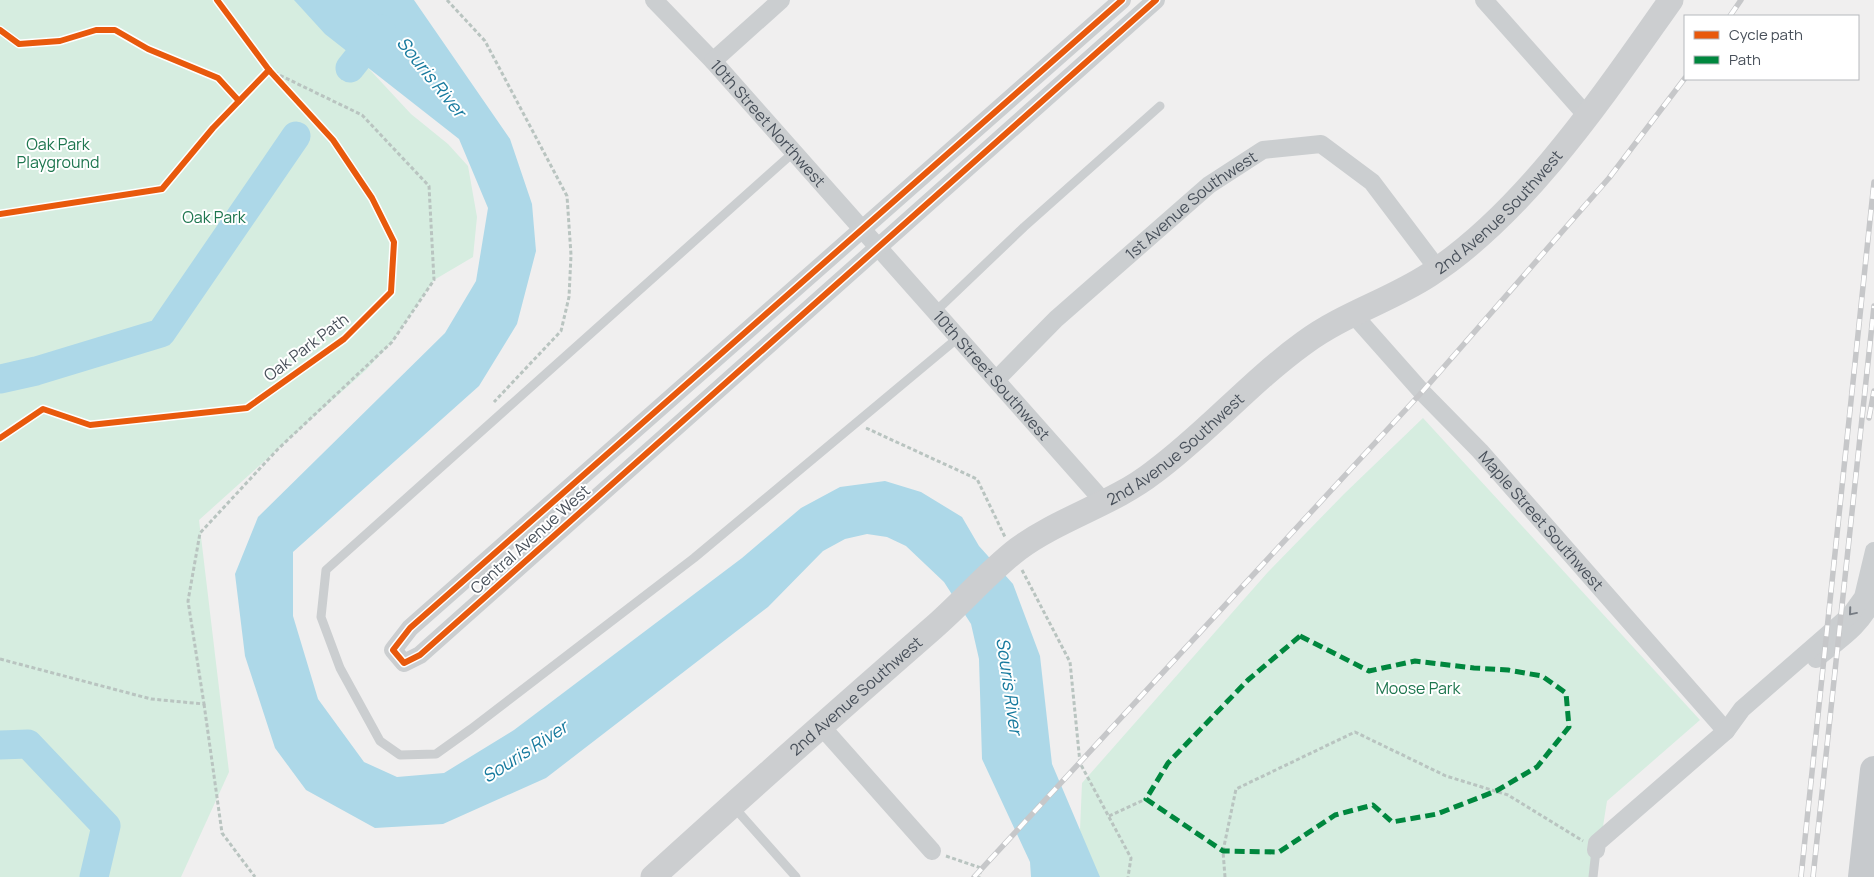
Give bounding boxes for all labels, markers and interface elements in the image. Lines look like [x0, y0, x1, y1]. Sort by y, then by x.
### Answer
legend [1684, 15, 1859, 80]
text: Cycle path [1729, 24, 1803, 45]
water label: Souris River [392, 31, 473, 124]
text: Path [1729, 49, 1761, 70]
street label: 10th Street Northwest [706, 55, 831, 192]
park label: Oak Park Playground [16, 133, 100, 173]
street label: 2nd Avenue Southwest [1430, 145, 1567, 279]
street label: 1st Avenue Southwest [1120, 146, 1261, 265]
park label: Oak Park [182, 206, 247, 228]
street label: 10th Street Southwest [928, 306, 1055, 445]
street label: Oak Park Path [259, 308, 353, 386]
street label: 2nd Avenue Southwest [1103, 388, 1249, 510]
street label: Maple Street Southwest [1474, 446, 1609, 595]
street label: Central Avenue West [465, 479, 595, 599]
one-way arrow [1848, 606, 1857, 615]
street label: 2nd Avenue Southwest [785, 631, 927, 760]
water label: Souris River [991, 636, 1029, 738]
park label: Moose Park [1375, 677, 1462, 699]
water label: Souris River [477, 713, 574, 788]

